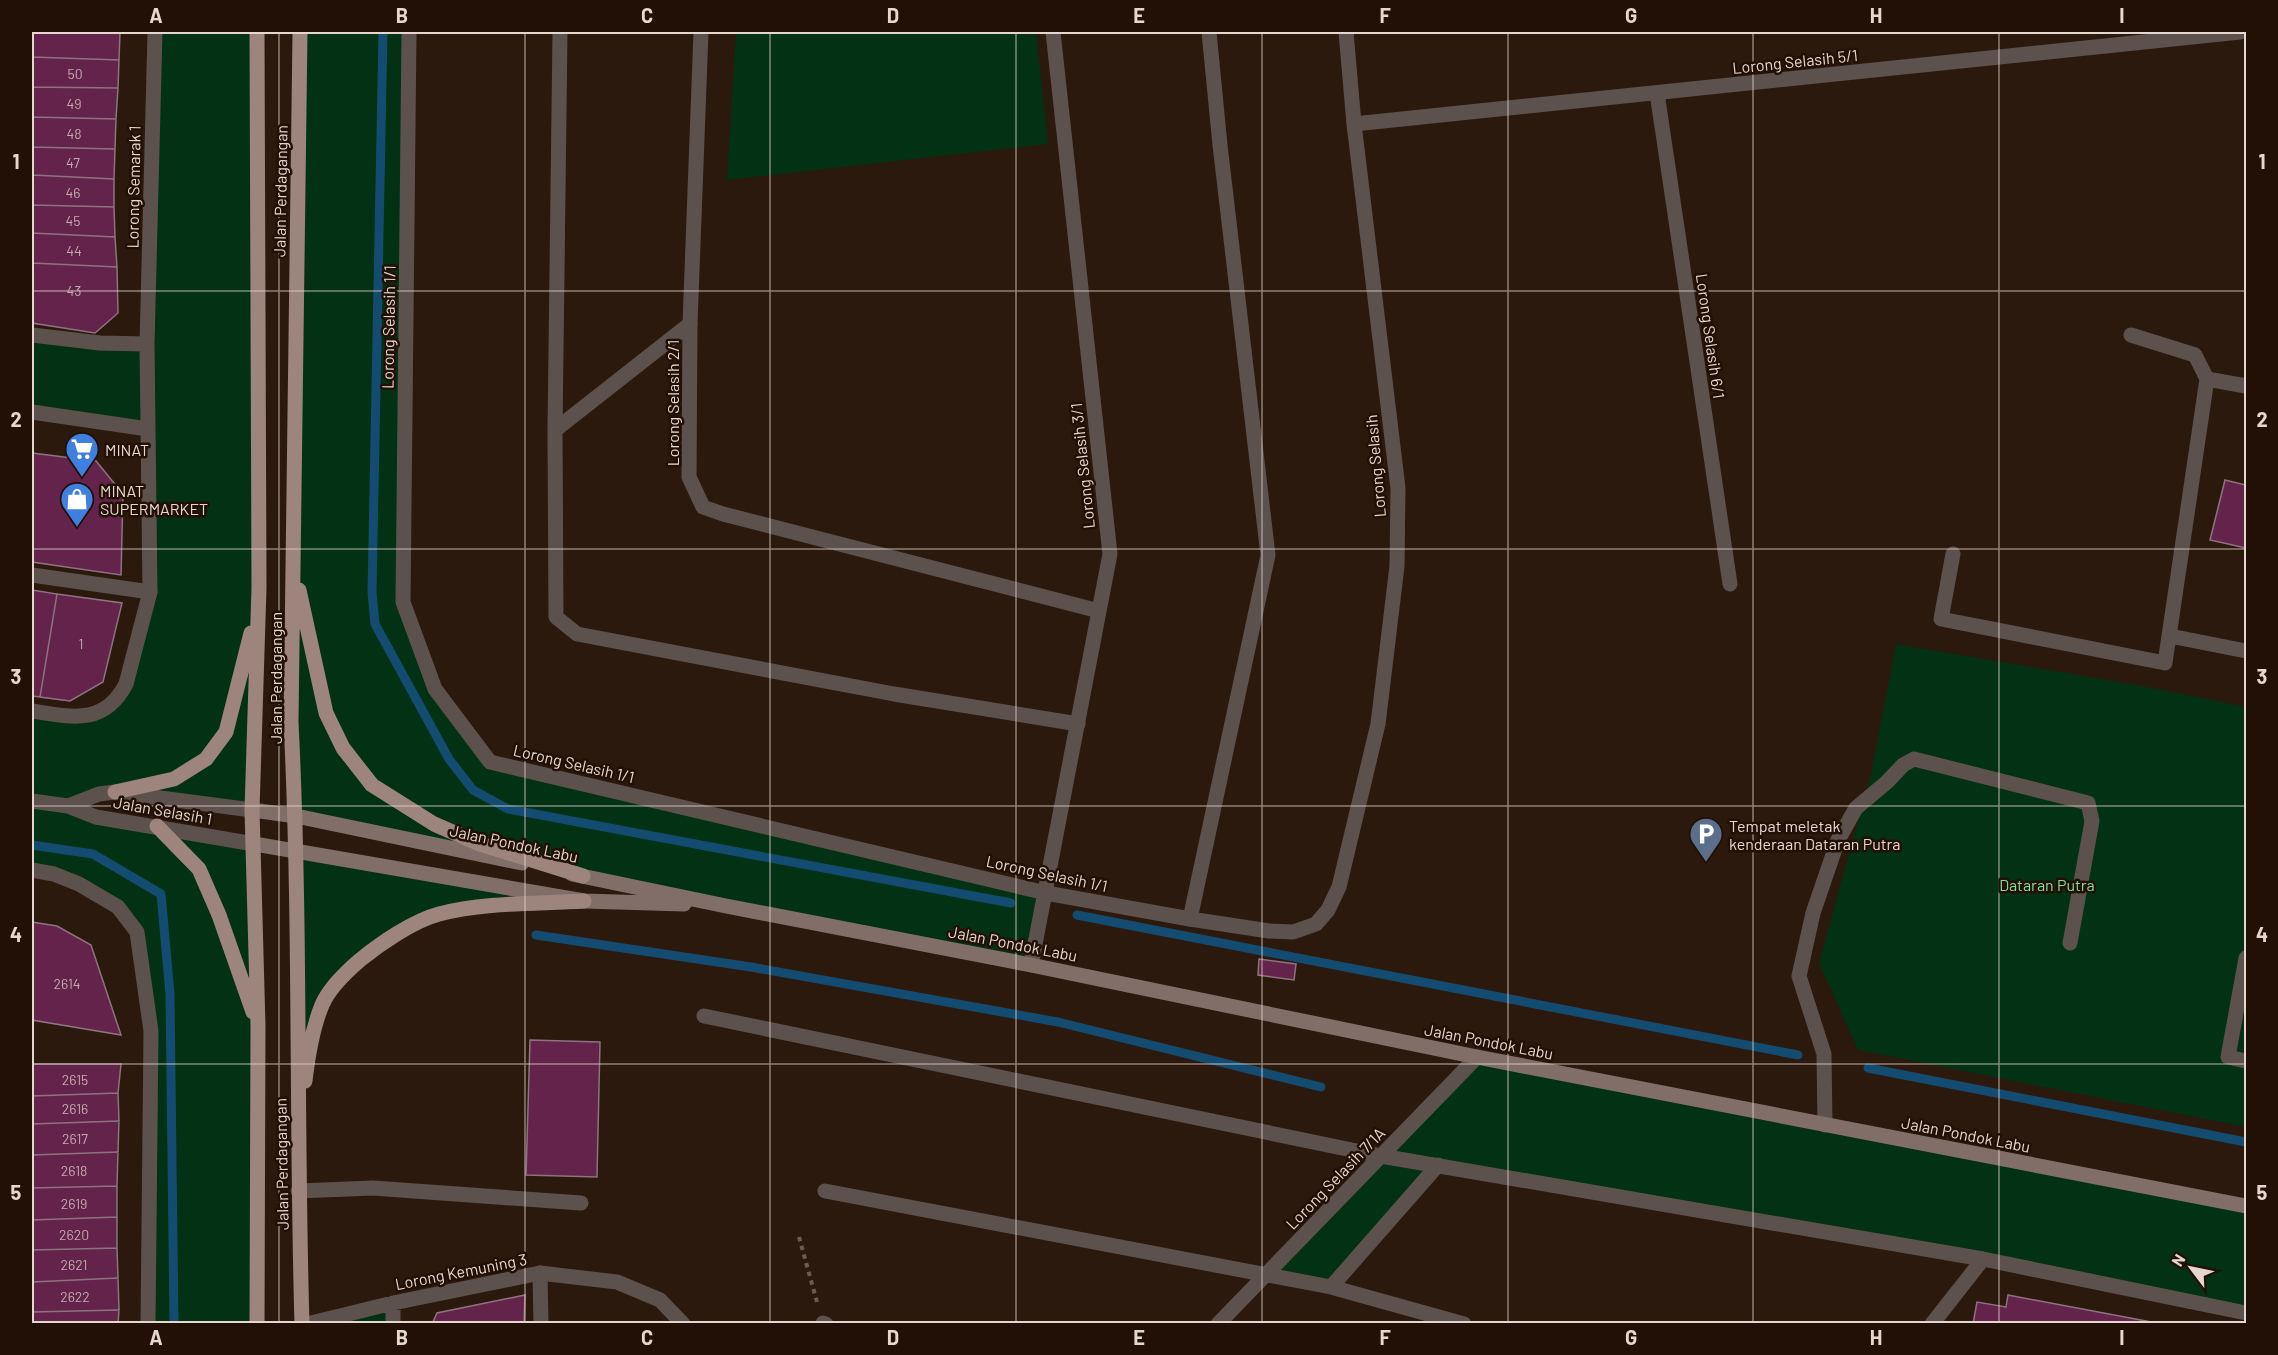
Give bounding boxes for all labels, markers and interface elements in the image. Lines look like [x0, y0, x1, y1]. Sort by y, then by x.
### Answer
text: A [149, 3, 163, 27]
text: B [396, 3, 408, 27]
text: C [641, 3, 653, 27]
text: D [887, 3, 899, 27]
text: E [1133, 3, 1145, 27]
text: F [1379, 3, 1391, 27]
text: G [1625, 3, 1637, 27]
text: H [1870, 3, 1882, 27]
text: I [2119, 3, 2125, 27]
street label: Lorong Selasih 5/1 [1731, 45, 1859, 77]
house number: 50 [67, 65, 83, 82]
house number: 49 [66, 95, 82, 112]
house number: 48 [66, 125, 82, 142]
street label: Lorong Semarak 1 [122, 125, 144, 249]
street label: Jalan Perdagangan [269, 125, 291, 257]
text: 1 [12, 149, 20, 173]
text: 1 [2258, 149, 2266, 173]
house number: 47 [66, 154, 80, 171]
house number: 46 [66, 184, 80, 201]
house number: 45 [66, 212, 80, 229]
house number: 44 [66, 242, 82, 259]
street label: Lorong Selasih 1/1 [377, 265, 399, 389]
street label: Lorong Selasih 6/1 [1693, 272, 1729, 400]
house number: 43 [67, 282, 81, 299]
street label: Lorong Selasih 2/1 [663, 340, 682, 466]
street label: Lorong Selasih 3/1 [1066, 402, 1098, 530]
text: 2 [10, 407, 22, 431]
text: 2 [2256, 407, 2268, 431]
street label: Lorong Selasih [1361, 414, 1389, 518]
supermarket icon: MINAT [64, 431, 100, 478]
place label: MINAT [105, 440, 149, 459]
shop icon: MINAT SUPERMARKET [59, 481, 95, 528]
place label: MINAT SUPERMARKET [100, 481, 208, 518]
street label: Jalan Perdagangan [266, 612, 285, 744]
house number: 1 [79, 635, 83, 652]
text: 3 [11, 664, 21, 688]
text: 3 [2257, 664, 2267, 688]
street label: Lorong Selasih 1/1 [512, 740, 636, 786]
street label: Jalan Selasih 1 [112, 792, 214, 828]
parking icon: Tempat meletak kenderaan Dataran Putra [1688, 816, 1724, 863]
place label: Tempat meletak kenderaan Dataran Putra [1729, 816, 1901, 853]
street label: Jalan Pondok Labu [448, 820, 580, 866]
street label: Lorong Selasih 1/1 [985, 851, 1109, 895]
park label: Dataran Putra [1999, 875, 2095, 894]
street label: Jalan Pondok Labu [947, 921, 1079, 965]
text: 4 [10, 922, 22, 946]
text: 4 [2256, 922, 2268, 946]
house number: 2614 [53, 975, 81, 992]
street label: Jalan Pondok Labu [1423, 1019, 1555, 1063]
house number: 2615 [62, 1071, 88, 1088]
street label: Jalan Perdagangan [270, 1098, 292, 1230]
house number: 2616 [62, 1100, 88, 1117]
street label: Jalan Pondok Labu [1900, 1112, 2032, 1156]
street label: Lorong Selasih 7/1A [1282, 1123, 1389, 1233]
house number: 2617 [62, 1130, 88, 1147]
house number: 2618 [61, 1162, 87, 1179]
text: 5 [11, 1180, 22, 1204]
text: 5 [2257, 1180, 2268, 1204]
house number: 2619 [61, 1195, 87, 1212]
house number: 2620 [59, 1226, 89, 1243]
north arrow [2161, 1238, 2221, 1298]
street label: Lorong Kemuning 3 [393, 1249, 529, 1293]
text: N [2167, 1250, 2189, 1269]
house number: 2621 [61, 1256, 87, 1273]
house number: 2622 [60, 1288, 90, 1305]
text: A [149, 1325, 163, 1349]
text: B [396, 1325, 408, 1349]
text: C [641, 1325, 653, 1349]
text: D [887, 1325, 899, 1349]
text: E [1133, 1325, 1145, 1349]
text: F [1379, 1325, 1391, 1349]
text: G [1625, 1325, 1637, 1349]
text: H [1870, 1325, 1882, 1349]
text: I [2119, 1325, 2125, 1349]

